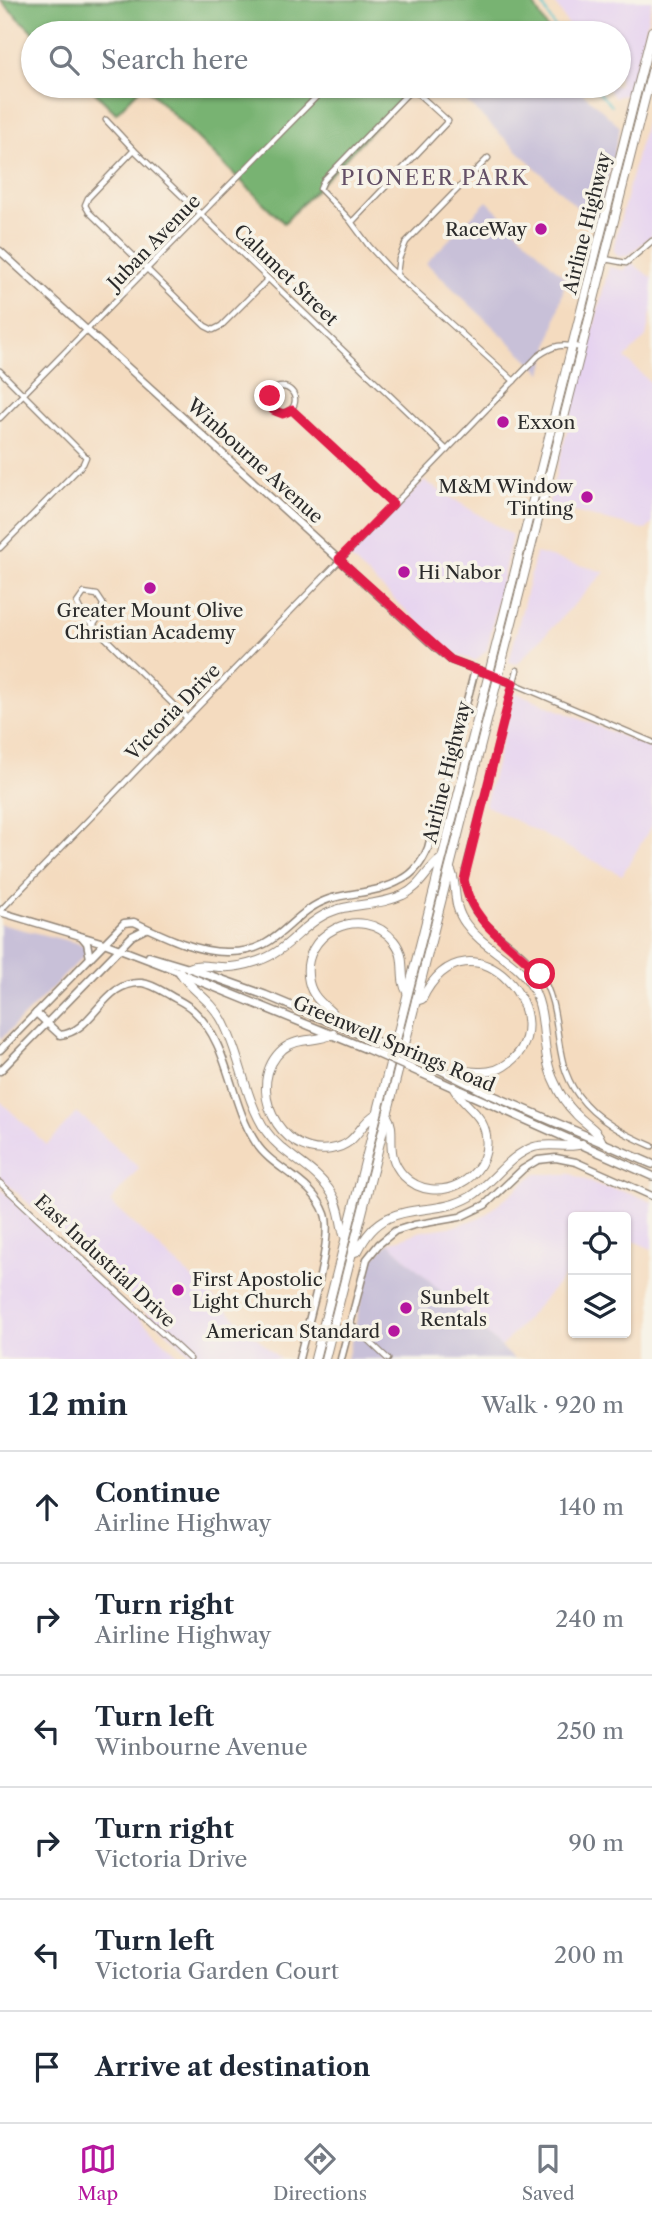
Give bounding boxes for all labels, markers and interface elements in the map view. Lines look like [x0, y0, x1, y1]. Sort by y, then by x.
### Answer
search box [21, 21, 631, 98]
icon: search [45, 41, 83, 79]
text: Search here [101, 44, 248, 76]
street label: Airline Highway [558, 149, 616, 297]
district label: PIONEER PARK [340, 165, 530, 190]
street label: Juban Avenue [101, 190, 205, 297]
place label: RaceWay [445, 218, 527, 241]
street label: Calumet Street [229, 219, 343, 331]
marker: RaceWay [533, 221, 549, 237]
route end [254, 380, 285, 411]
street label: Winbourne Avenue [181, 393, 328, 528]
place label: Exxon [517, 411, 575, 434]
marker: Exxon [495, 414, 511, 430]
place label: M&M Window Tinting [438, 475, 574, 520]
marker: M&M Window Tinting [579, 489, 595, 505]
place label: Hi Nabor [418, 561, 501, 584]
marker: Hi Nabor [396, 564, 412, 580]
marker: Greater Mount Olive Christian Academy [142, 580, 158, 596]
place label: Greater Mount Olive Christian Academy [57, 599, 243, 644]
street label: Victoria Drive [120, 659, 225, 766]
street label: Airline Highway [418, 698, 476, 846]
route start [524, 958, 555, 989]
street label: Greenwell Springs Road [290, 991, 499, 1097]
street label: East Industrial Drive [30, 1190, 180, 1332]
map controls [568, 1212, 631, 1338]
button: locate [568, 1212, 631, 1275]
place label: First Apostolic Light Church [192, 1268, 323, 1313]
button: layers [568, 1275, 631, 1338]
marker: First Apostolic Light Church [170, 1282, 186, 1298]
place label: Sunbelt Rentals [420, 1286, 490, 1331]
marker: Sunbelt Rentals [398, 1300, 414, 1316]
place label: American Standard [205, 1320, 380, 1343]
marker: American Standard [386, 1323, 402, 1339]
text: 12 min [28, 1386, 128, 1423]
text: Walk · 920 m [482, 1391, 624, 1419]
text: Continue [95, 1477, 220, 1509]
icon: ahead [28, 1488, 66, 1526]
text: 140 m [559, 1493, 624, 1521]
text: Airline Highway [95, 1509, 271, 1537]
text: Turn right [95, 1589, 234, 1621]
icon: right [28, 1600, 66, 1638]
text: 240 m [555, 1605, 624, 1633]
text: Airline Highway [95, 1621, 271, 1649]
text: Turn left [95, 1701, 214, 1733]
icon: left [28, 1712, 66, 1750]
text: 250 m [556, 1717, 624, 1745]
text: Winbourne Avenue [95, 1733, 308, 1761]
text: Turn right [95, 1813, 234, 1845]
icon: right [28, 1824, 66, 1862]
text: 90 m [568, 1829, 624, 1857]
text: Victoria Drive [95, 1845, 247, 1873]
text: Turn left [95, 1925, 214, 1957]
icon: left [28, 1936, 66, 1974]
text: 200 m [554, 1941, 624, 1969]
text: Victoria Garden Court [95, 1957, 339, 1985]
icon: arrive [28, 2048, 66, 2086]
text: Arrive at destination [95, 2051, 370, 2083]
tab: Map [77, 2140, 118, 2205]
tab: Directions [273, 2140, 367, 2205]
tab: Saved [522, 2140, 575, 2205]

